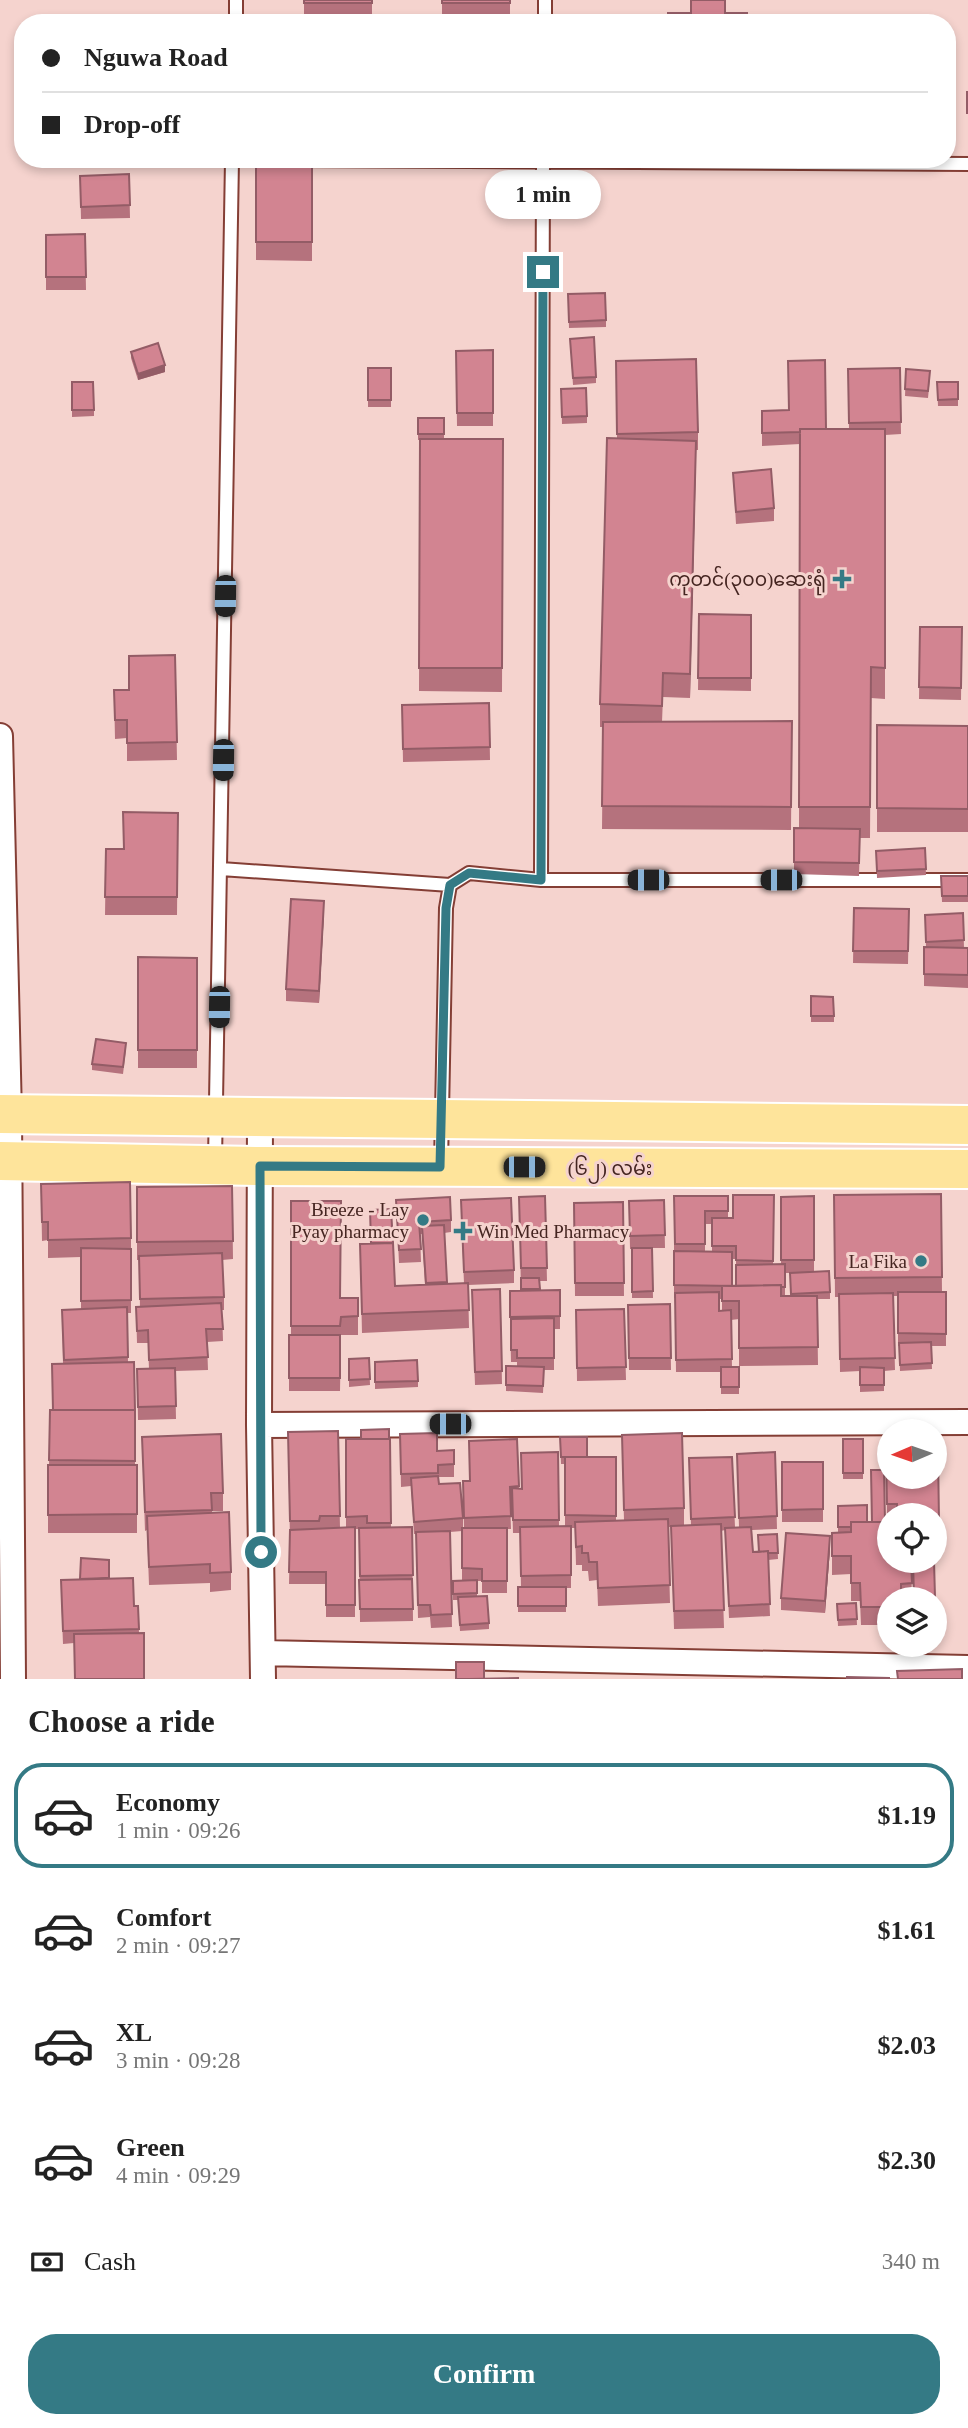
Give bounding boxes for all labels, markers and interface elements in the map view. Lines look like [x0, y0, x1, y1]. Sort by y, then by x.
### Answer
text: Nguwa Road [84, 43, 228, 72]
text: Drop-off [84, 110, 180, 139]
callout: 1 min [485, 170, 601, 219]
text: 1 min [515, 182, 571, 207]
route end [527, 256, 559, 288]
place label: ကုတင်(၃၀၀)ဆေးရုံ [669, 565, 826, 596]
marker: ကုတင်(၃၀၀)ဆေးရုံ [832, 569, 852, 589]
car [215, 575, 236, 617]
car [213, 739, 234, 781]
car [628, 870, 670, 891]
car [761, 870, 803, 891]
car [209, 986, 230, 1028]
street label: (၆၂) လမ်း [568, 1154, 652, 1184]
car [504, 1157, 546, 1178]
place label: Breeze - Lay Pyay pharmacy [291, 1199, 409, 1242]
marker: Breeze - Lay Pyay pharmacy [415, 1212, 431, 1228]
place label: Win Med Pharmacy [477, 1221, 630, 1242]
marker: Win Med Pharmacy [455, 1223, 471, 1239]
place label: La Fika [848, 1251, 908, 1272]
marker: La Fika [913, 1253, 929, 1269]
car [430, 1414, 472, 1435]
north arrow [877, 1419, 947, 1489]
map controls [877, 1419, 947, 1657]
button: locate [877, 1503, 947, 1573]
route start [245, 1536, 277, 1568]
button: layers [877, 1587, 947, 1657]
text: Choose a ride [28, 1703, 215, 1739]
icon: car [32, 1784, 95, 1847]
text: Economy [116, 1788, 220, 1817]
text: $1.19 [878, 1801, 936, 1830]
text: 1 min · 09:26 [116, 1818, 241, 1843]
icon: car [32, 1899, 95, 1962]
text: Comfort [116, 1903, 211, 1932]
text: $1.61 [878, 1916, 936, 1945]
text: 2 min · 09:27 [116, 1933, 241, 1958]
icon: car [32, 2014, 95, 2077]
text: XL [116, 2018, 152, 2047]
text: $2.03 [878, 2031, 936, 2060]
text: 3 min · 09:28 [116, 2048, 241, 2073]
icon: car [32, 2129, 95, 2192]
text: Green [116, 2133, 185, 2162]
text: $2.30 [878, 2146, 936, 2175]
text: 4 min · 09:29 [116, 2163, 241, 2188]
icon: cash [28, 2243, 66, 2281]
text: Cash [84, 2247, 136, 2276]
text: 340 m [882, 2249, 940, 2274]
button: Confirm [28, 2334, 940, 2414]

